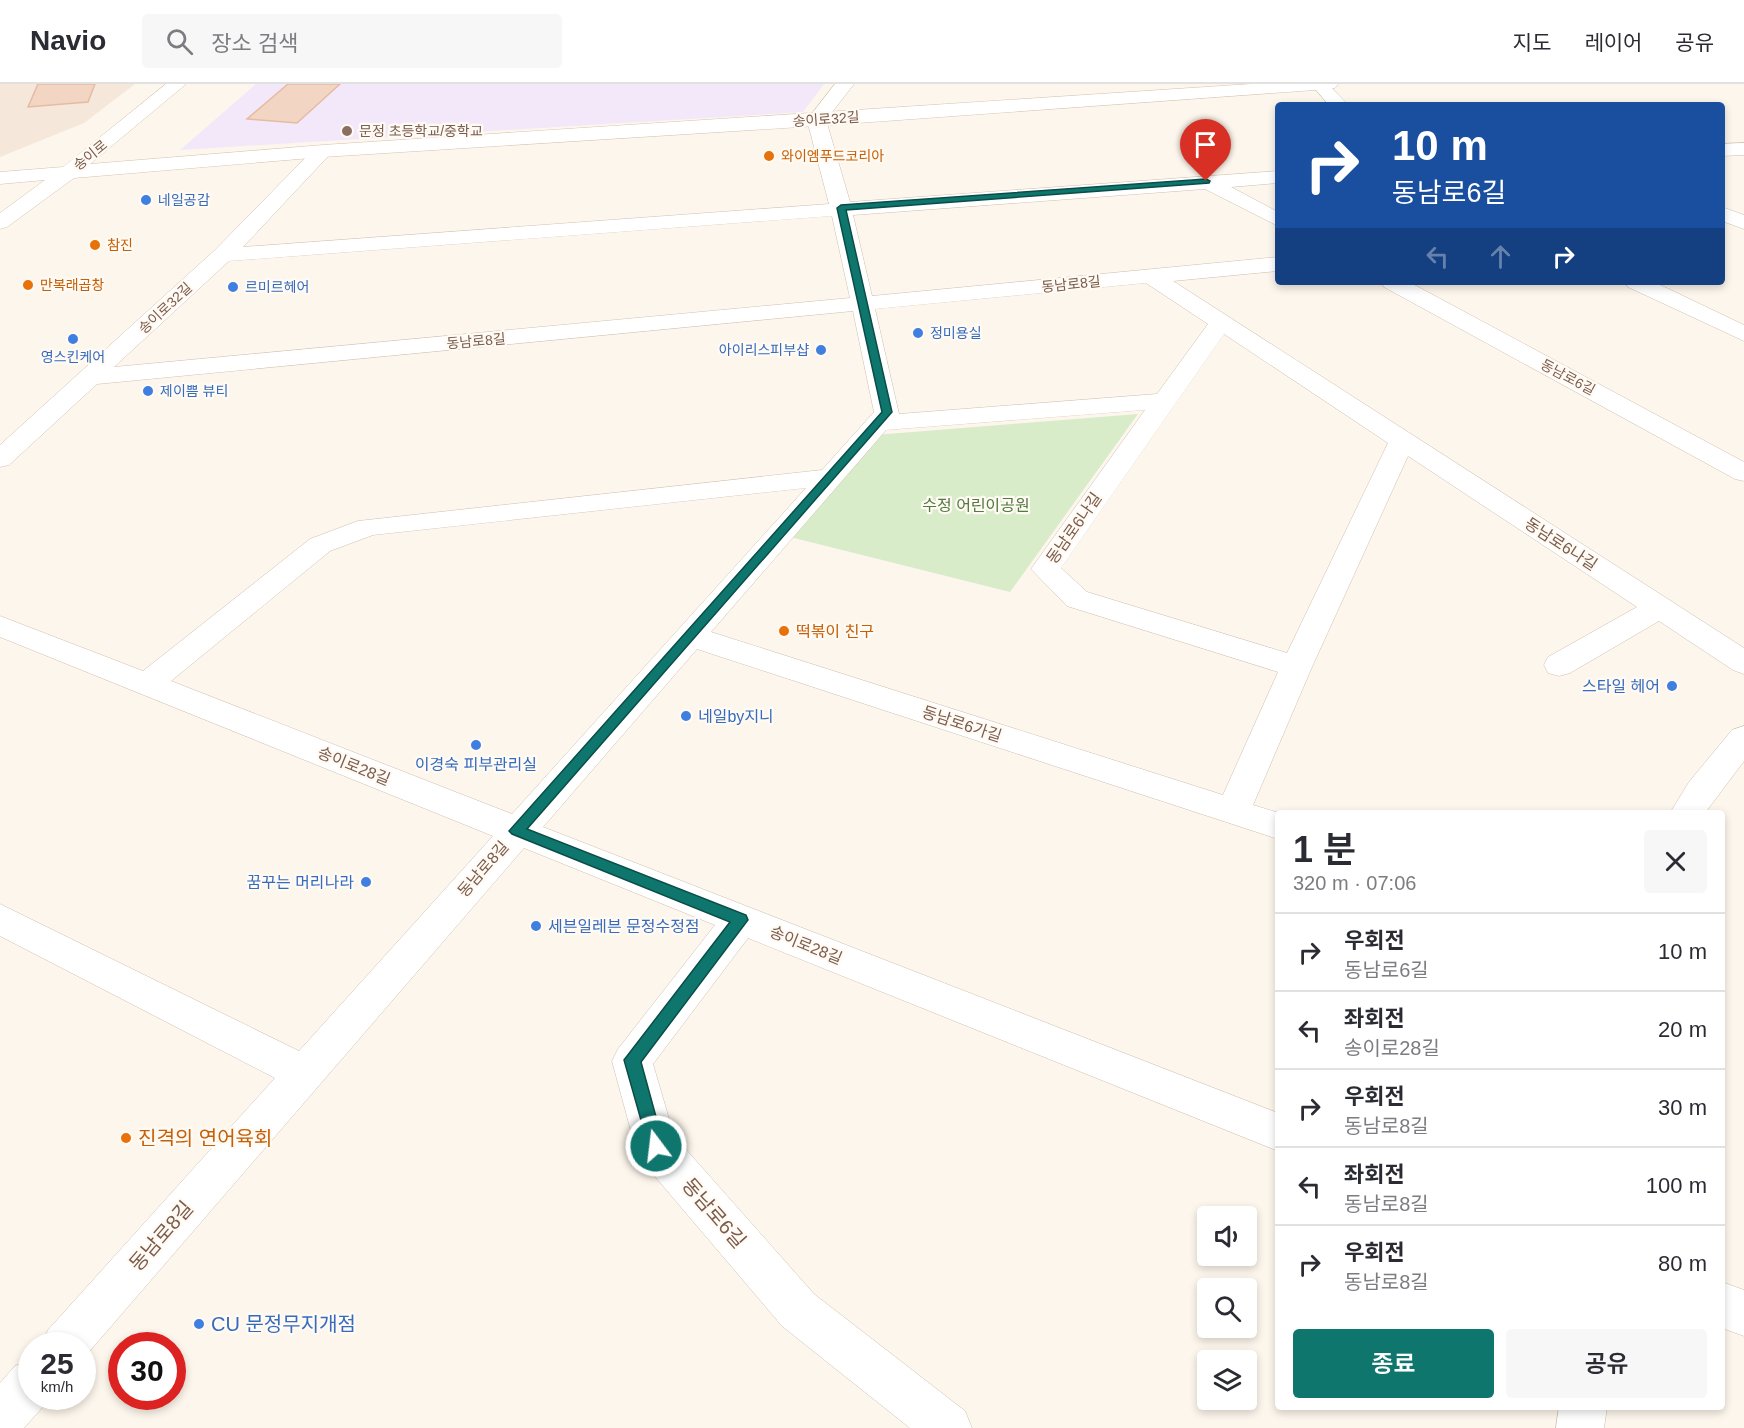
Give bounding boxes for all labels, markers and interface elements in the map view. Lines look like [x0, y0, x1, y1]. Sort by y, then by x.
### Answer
search box [142, 14, 562, 68]
text: Navio [30, 25, 106, 56]
icon: search [163, 25, 196, 58]
text: 장소 검색 [211, 31, 298, 56]
text: 지도 [1513, 31, 1551, 54]
text: 레이어 [1584, 31, 1642, 54]
text: 공유 [1675, 31, 1714, 54]
street label: 송이로32길 [792, 109, 860, 129]
pin [1180, 119, 1231, 181]
text: 10 m [1392, 122, 1488, 169]
place label: 문정 초등학교/중학교 [359, 123, 483, 139]
marker: 문정 초등학교/중학교 [340, 124, 354, 138]
icon: right [1293, 126, 1371, 204]
icon: arrive [1189, 128, 1222, 161]
street label: 송이로 [70, 137, 110, 173]
place label: 와이엠푸드코리아 [781, 148, 884, 164]
marker: 와이엠푸드코리아 [762, 149, 776, 163]
text: 동남로6길 [1392, 178, 1506, 208]
place label: 네일공감 [158, 192, 210, 208]
marker: 네일공감 [139, 193, 153, 207]
place label: 참진 [107, 237, 133, 253]
marker: 참진 [88, 238, 102, 252]
icon: left [1421, 240, 1454, 273]
icon: ahead [1484, 240, 1517, 273]
icon: right [1547, 240, 1580, 273]
street label: 동남로8길 [1041, 273, 1101, 295]
place label: 만복래곱창 [40, 277, 105, 293]
marker: 만복래곱창 [21, 278, 35, 292]
street label: 송이로32길 [135, 279, 195, 337]
place label: 르미르헤어 [245, 279, 309, 295]
marker: 르미르헤어 [226, 280, 240, 294]
place label: 정미용실 [930, 325, 982, 341]
marker: 정미용실 [911, 326, 925, 340]
street label: 동남로8길 [446, 330, 506, 352]
marker: 영스킨케어 [66, 332, 80, 346]
place label: 아이리스피부샵 [719, 342, 809, 358]
marker: 아이리스피부샵 [814, 343, 828, 357]
place label: 영스킨케어 [41, 349, 105, 365]
street label: 동남로6길 [1538, 356, 1598, 398]
place label: 제이쁨 뷰티 [160, 383, 228, 399]
marker: 제이쁨 뷰티 [141, 384, 155, 398]
street label: 동남로6나길 [1043, 489, 1105, 567]
park label: 수정 어린이공원 [922, 497, 1030, 514]
street label: 동남로6나길 [1522, 514, 1600, 574]
place label: 떡볶이 친구 [796, 623, 874, 640]
marker: 떡볶이 친구 [777, 624, 791, 638]
place label: 스타일 헤어 [1582, 678, 1660, 695]
marker: 스타일 헤어 [1665, 679, 1679, 693]
street label: 동남로6가길 [920, 703, 1004, 745]
place label: 네일by지니 [698, 708, 774, 725]
marker: 네일by지니 [679, 709, 693, 723]
marker: 이경숙 피부관리실 [469, 738, 483, 752]
street label: 송이로28길 [315, 744, 393, 788]
place label: 이경숙 피부관리실 [415, 756, 537, 773]
text: 1 분 [1293, 829, 1356, 870]
button: close [1644, 830, 1707, 893]
street label: 동남로8길 [454, 838, 512, 900]
text: 320 m · 07:06 [1293, 872, 1416, 894]
place label: 꿈꾸는 머리나라 [247, 874, 354, 891]
marker: 꿈꾸는 머리나라 [359, 875, 373, 889]
place label: 세븐일레븐 문정수정점 [548, 918, 700, 935]
marker: 세븐일레븐 문정수정점 [529, 919, 543, 933]
street label: 송이로28길 [767, 923, 845, 967]
text: 우회전 [1344, 928, 1405, 953]
icon: right [1293, 936, 1326, 969]
text: 10 m [1658, 939, 1707, 964]
text: 동남로6길 [1344, 959, 1429, 981]
text: 좌회전 [1344, 1006, 1405, 1031]
icon: left [1293, 1014, 1326, 1047]
text: 20 m [1658, 1017, 1707, 1042]
text: 송이로28길 [1344, 1037, 1440, 1059]
text: 우회전 [1344, 1084, 1405, 1109]
icon: right [1293, 1092, 1326, 1125]
text: 30 m [1658, 1095, 1707, 1120]
position arrow [624, 1114, 688, 1178]
text: 동남로8길 [1344, 1115, 1429, 1137]
place label: 진격의 연어육회 [138, 1127, 272, 1149]
marker: 진격의 연어육회 [119, 1131, 133, 1145]
text: 좌회전 [1344, 1162, 1405, 1187]
icon: left [1293, 1170, 1326, 1203]
text: 100 m [1646, 1173, 1707, 1198]
street label: 동남로6길 [678, 1174, 750, 1252]
text: 동남로8길 [1344, 1193, 1429, 1215]
street label: 동남로8길 [125, 1197, 197, 1275]
map controls [1197, 1206, 1257, 1410]
button: sound [1197, 1206, 1257, 1266]
text: 우회전 [1344, 1240, 1405, 1265]
icon: right [1293, 1248, 1326, 1281]
text: 80 m [1658, 1251, 1707, 1276]
text: 동남로8길 [1344, 1271, 1429, 1293]
button: search [1197, 1278, 1257, 1338]
place label: CU 문정무지개점 [211, 1313, 356, 1335]
marker: CU 문정무지개점 [192, 1317, 206, 1331]
button: 종료 [1293, 1329, 1494, 1398]
button: 공유 [1506, 1329, 1707, 1398]
speed limit sign: 30 [108, 1332, 186, 1410]
text: 25 [40, 1347, 74, 1380]
button: layers [1197, 1350, 1257, 1410]
text: km/h [41, 1378, 73, 1395]

